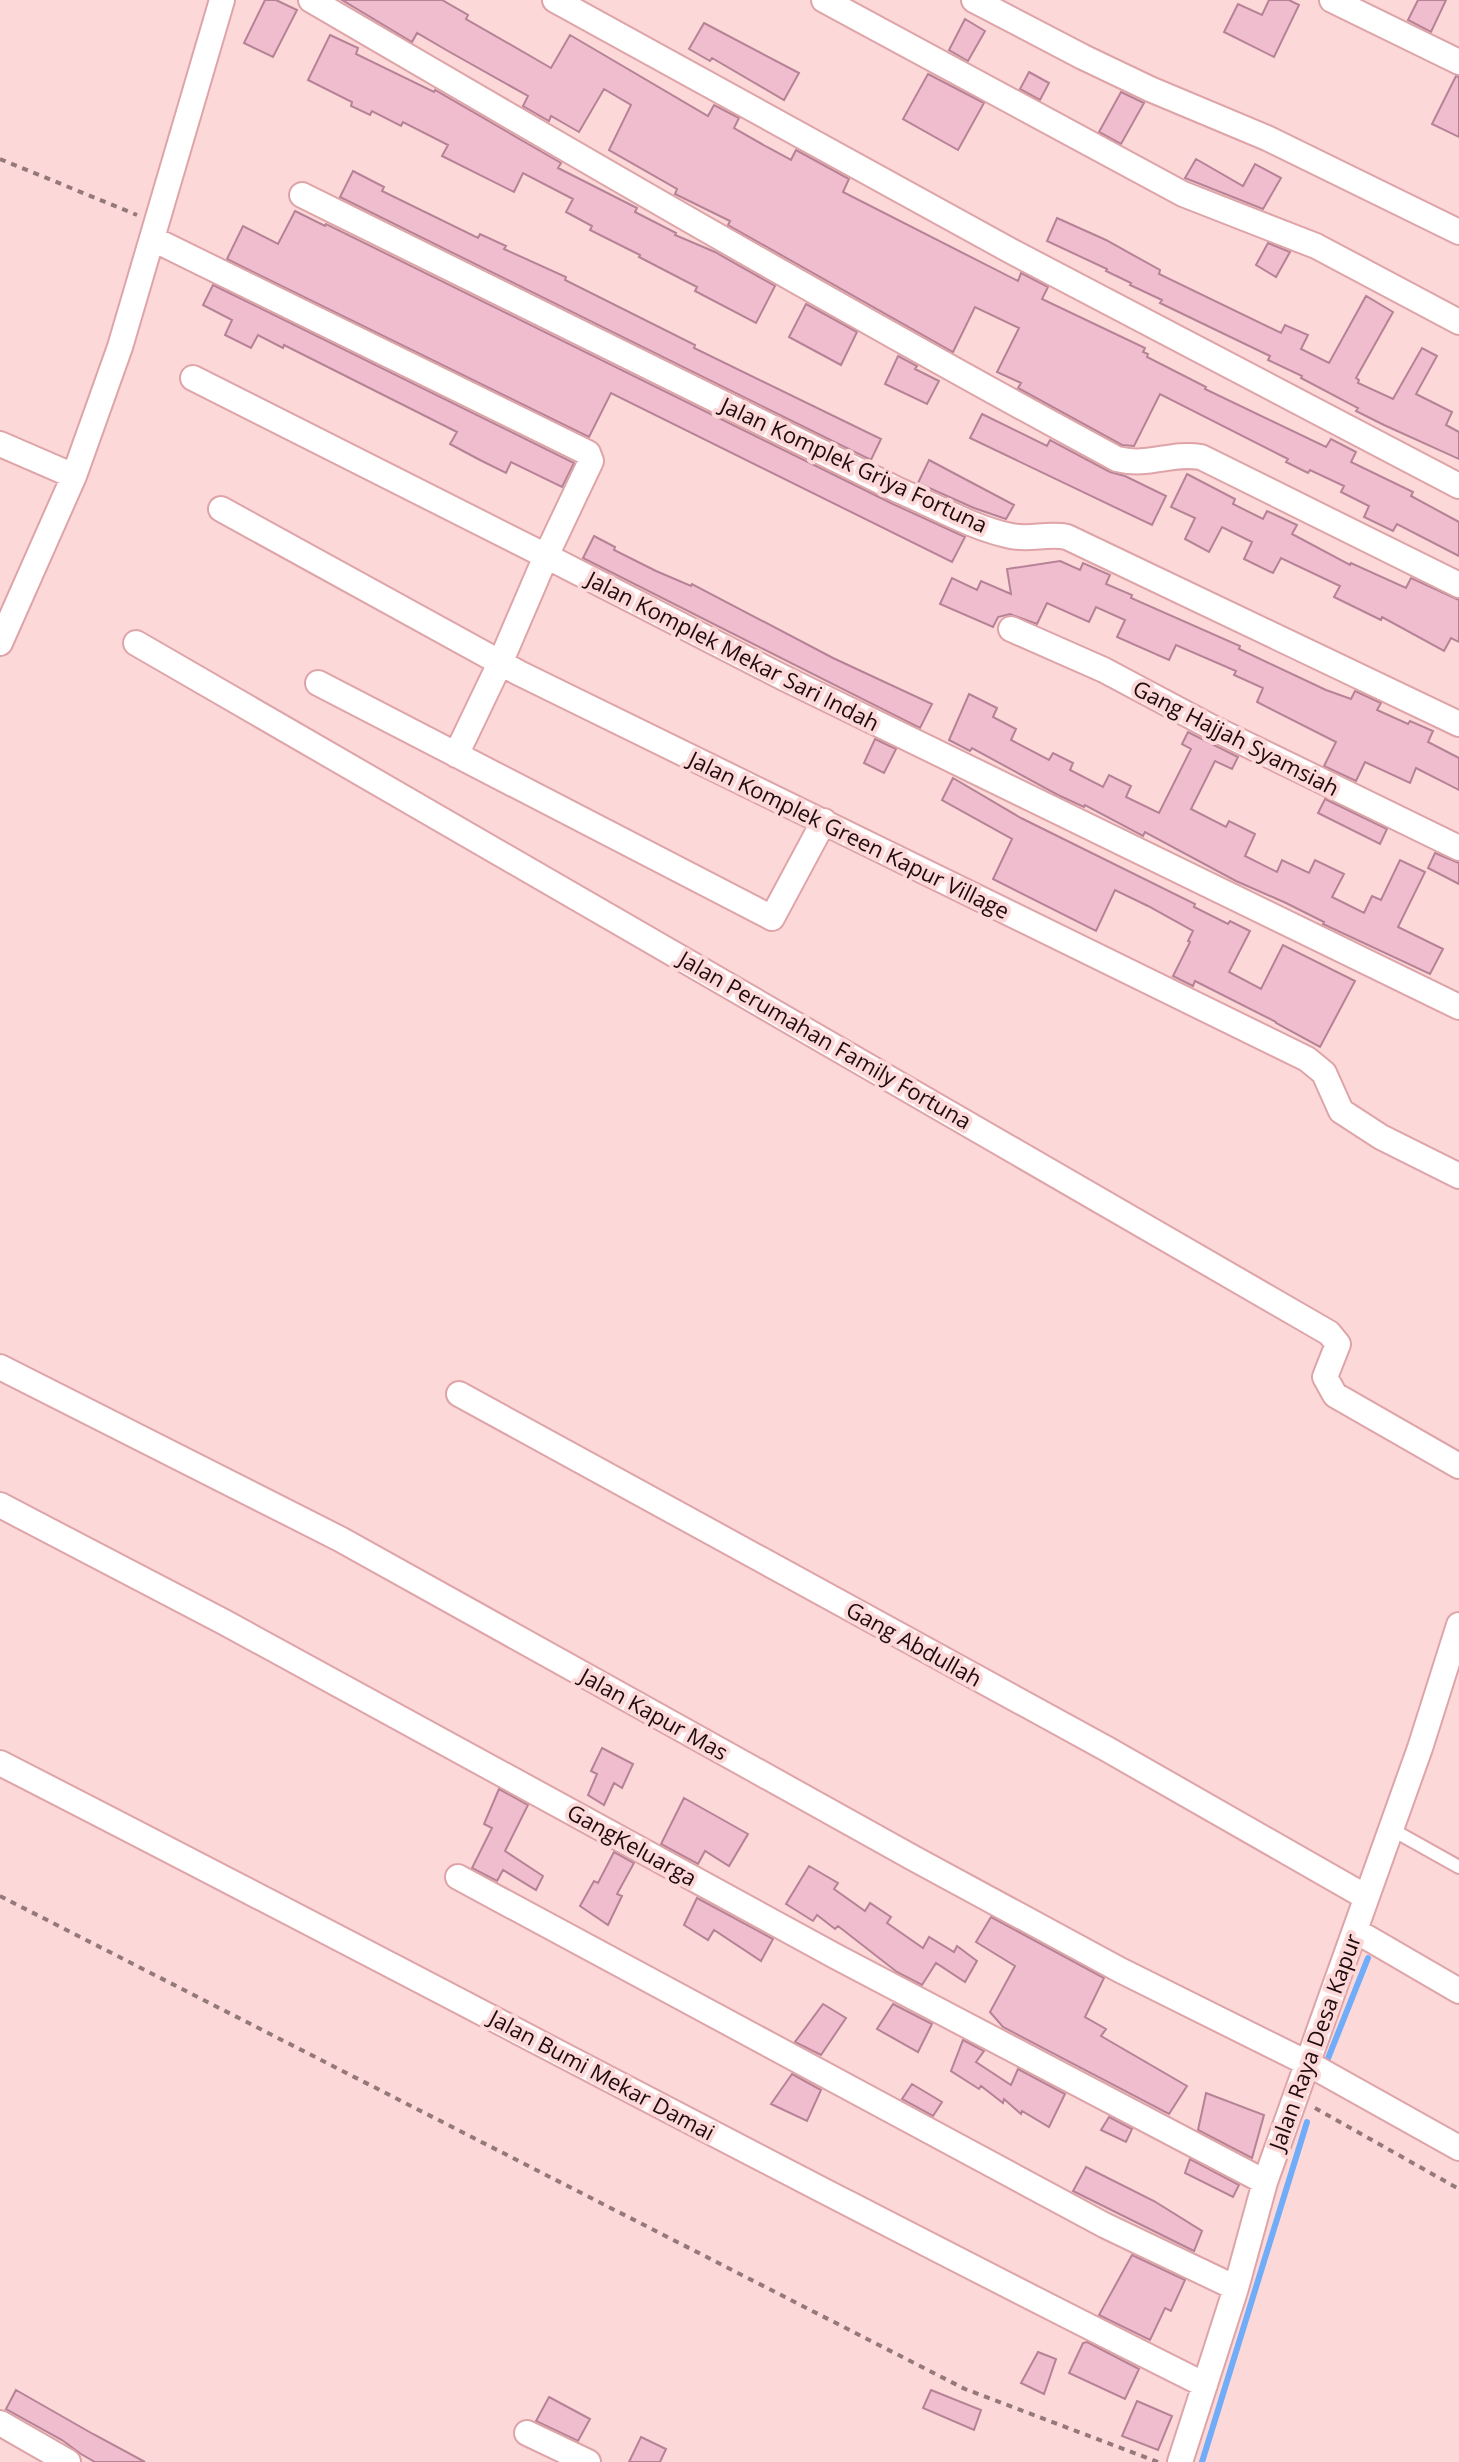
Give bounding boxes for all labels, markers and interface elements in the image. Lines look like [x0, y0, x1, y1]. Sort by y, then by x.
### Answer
street label: Jalan Komplek Griya Fortuna [714, 388, 993, 539]
street label: Jalan Komplek Mekar Sari Indah [580, 562, 885, 737]
street label: Gang Hajjah Syamsiah [1128, 672, 1345, 802]
street label: Jalan Komplek Green Kapur Village [682, 742, 1015, 925]
street label: Jalan Perumahan Family Fortuna [672, 942, 977, 1135]
street label: Gang Abdullah [841, 1594, 988, 1693]
street label: Jalan Kapur Mas [573, 1659, 734, 1766]
street label: GangKeluarga [562, 1796, 703, 1892]
street label: Jalan Raya Desa Kapur [1260, 1929, 1367, 2156]
street label: Jalan Bumi Mekar Damai [483, 2001, 721, 2146]

